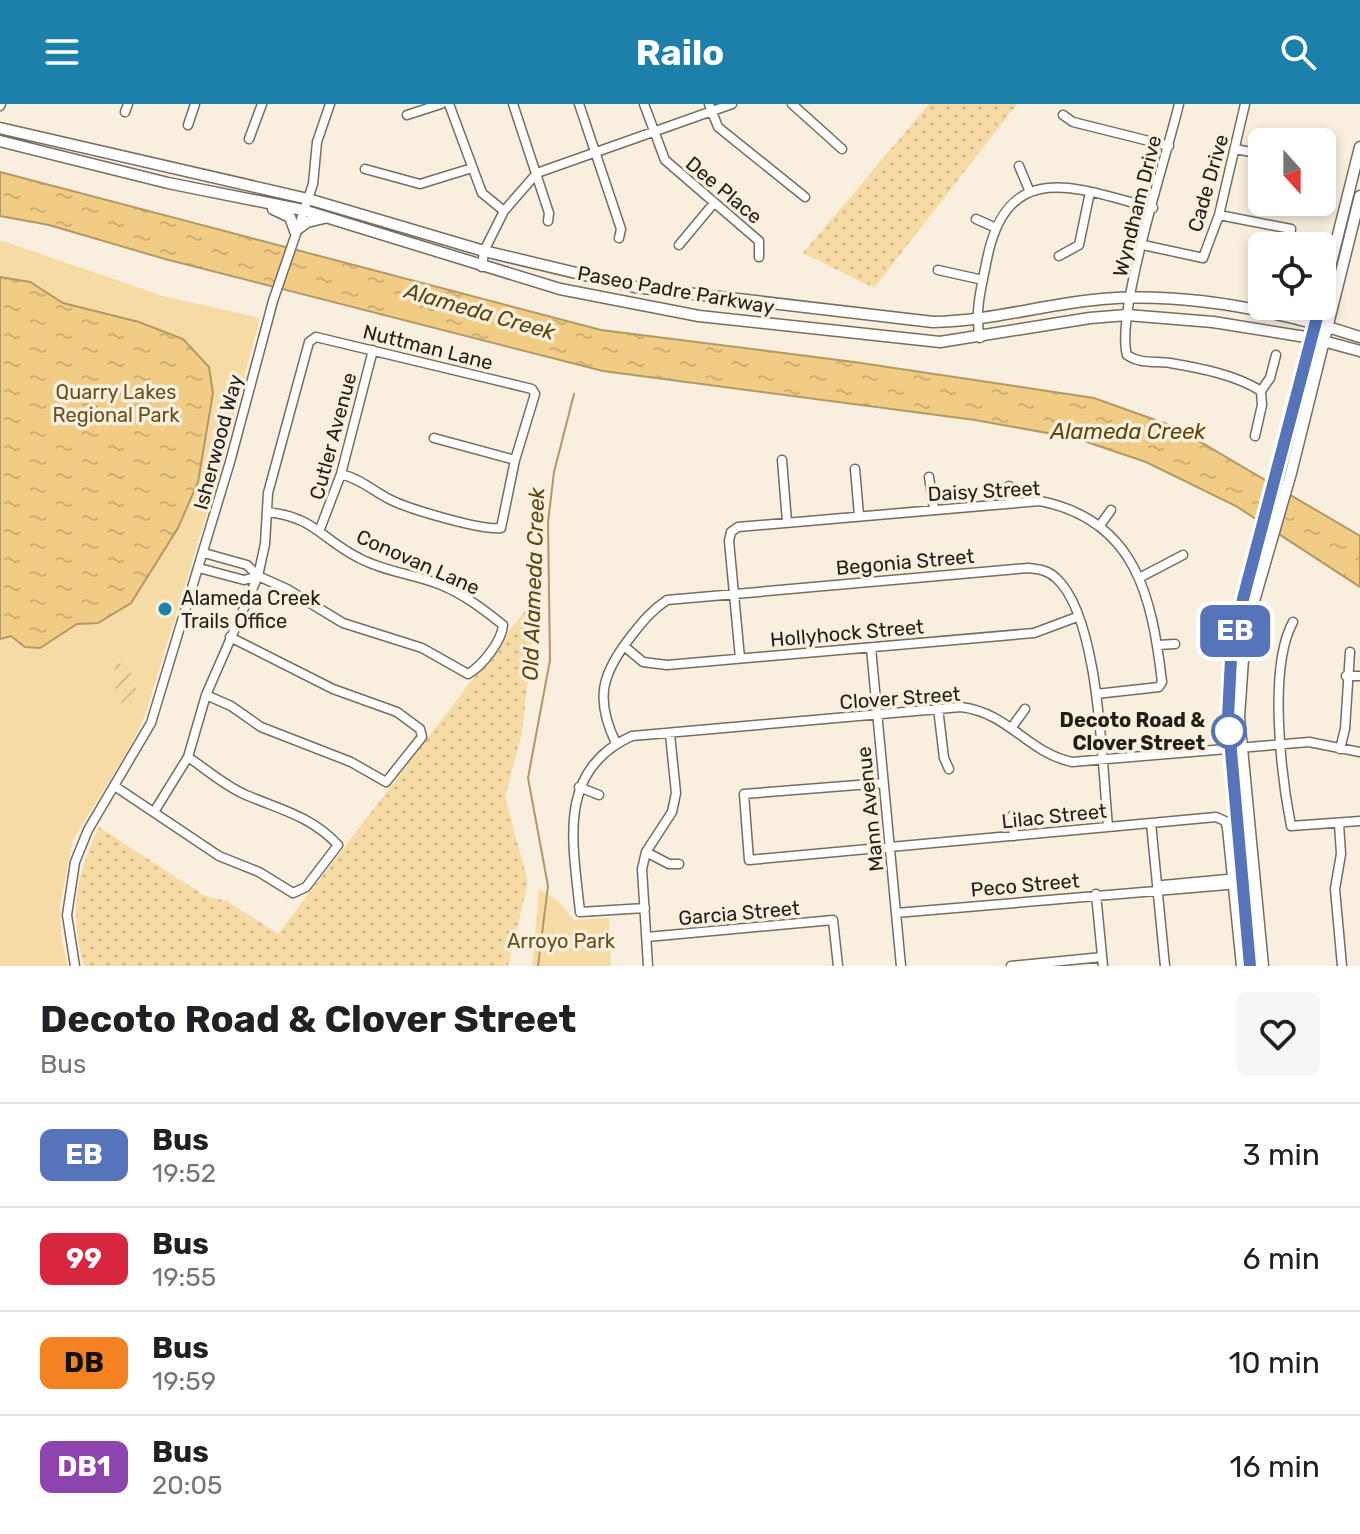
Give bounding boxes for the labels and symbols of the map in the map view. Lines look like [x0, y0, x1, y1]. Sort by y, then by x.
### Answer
north arrow [1248, 128, 1336, 216]
street label: Cade Drive [1183, 131, 1233, 235]
street label: Wyndham Drive [1108, 133, 1166, 279]
street label: Dee Place [681, 151, 767, 229]
street label: Paseo Padre Parkway [576, 261, 776, 319]
water label: Alameda Creek [401, 277, 559, 346]
street label: Nuttman Lane [361, 319, 495, 375]
street label: Cutler Avenue [304, 370, 362, 502]
street label: Isherwood Way [188, 372, 248, 512]
park label: Quarry Lakes Regional Park [53, 380, 180, 427]
water label: Alameda Creek [1049, 418, 1206, 445]
street label: Daisy Street [927, 476, 1041, 506]
water label: Old Alameda Creek [517, 486, 550, 681]
street label: Conovan Lane [353, 524, 483, 600]
street label: Begonia Street [835, 544, 975, 580]
place label: Alameda Creek Trails Office [181, 586, 321, 633]
marker: Alameda Creek Trails Office [156, 600, 174, 618]
line badge: EB [1199, 605, 1271, 657]
street label: Hollyhock Street [769, 614, 925, 652]
street label: Clover Street [839, 682, 961, 714]
place label: Decoto Road & Clover Street [1060, 708, 1205, 755]
marker: Decoto Road & Clover Street [1212, 714, 1246, 748]
street label: Mann Avenue [852, 745, 888, 873]
street label: Lilac Street [1000, 799, 1108, 833]
street label: Peco Street [970, 868, 1081, 902]
street label: Garcia Street [677, 896, 801, 930]
park label: Arroyo Park [507, 929, 616, 953]

